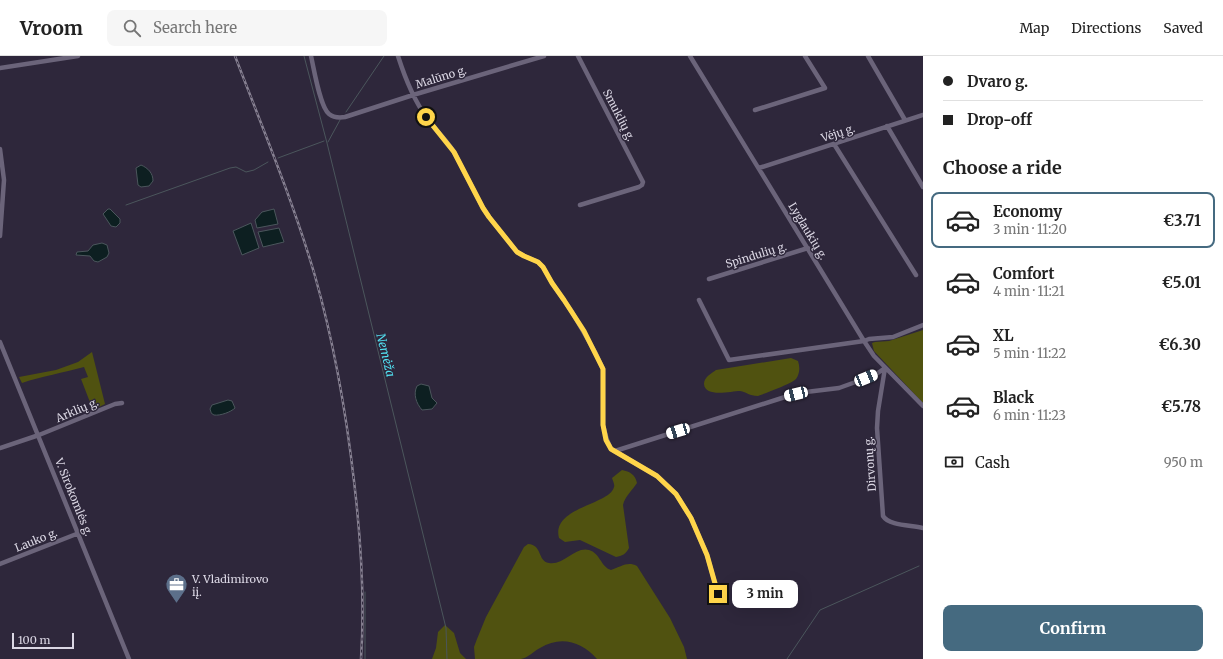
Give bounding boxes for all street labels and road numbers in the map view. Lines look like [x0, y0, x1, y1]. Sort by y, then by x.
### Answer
street label: Malūno g. [414, 63, 468, 91]
street label: Smuklių g. [600, 87, 638, 143]
street label: Vėjų g. [819, 121, 857, 145]
street label: Lyglaukių g. [785, 200, 831, 262]
street label: Spindulių g. [724, 239, 788, 271]
street label: Arklių g. [53, 395, 101, 426]
street label: Dirvonų g. [861, 436, 879, 492]
street label: V. Sirokomlės g. [52, 455, 96, 538]
street label: Lauko g. [13, 525, 60, 555]

